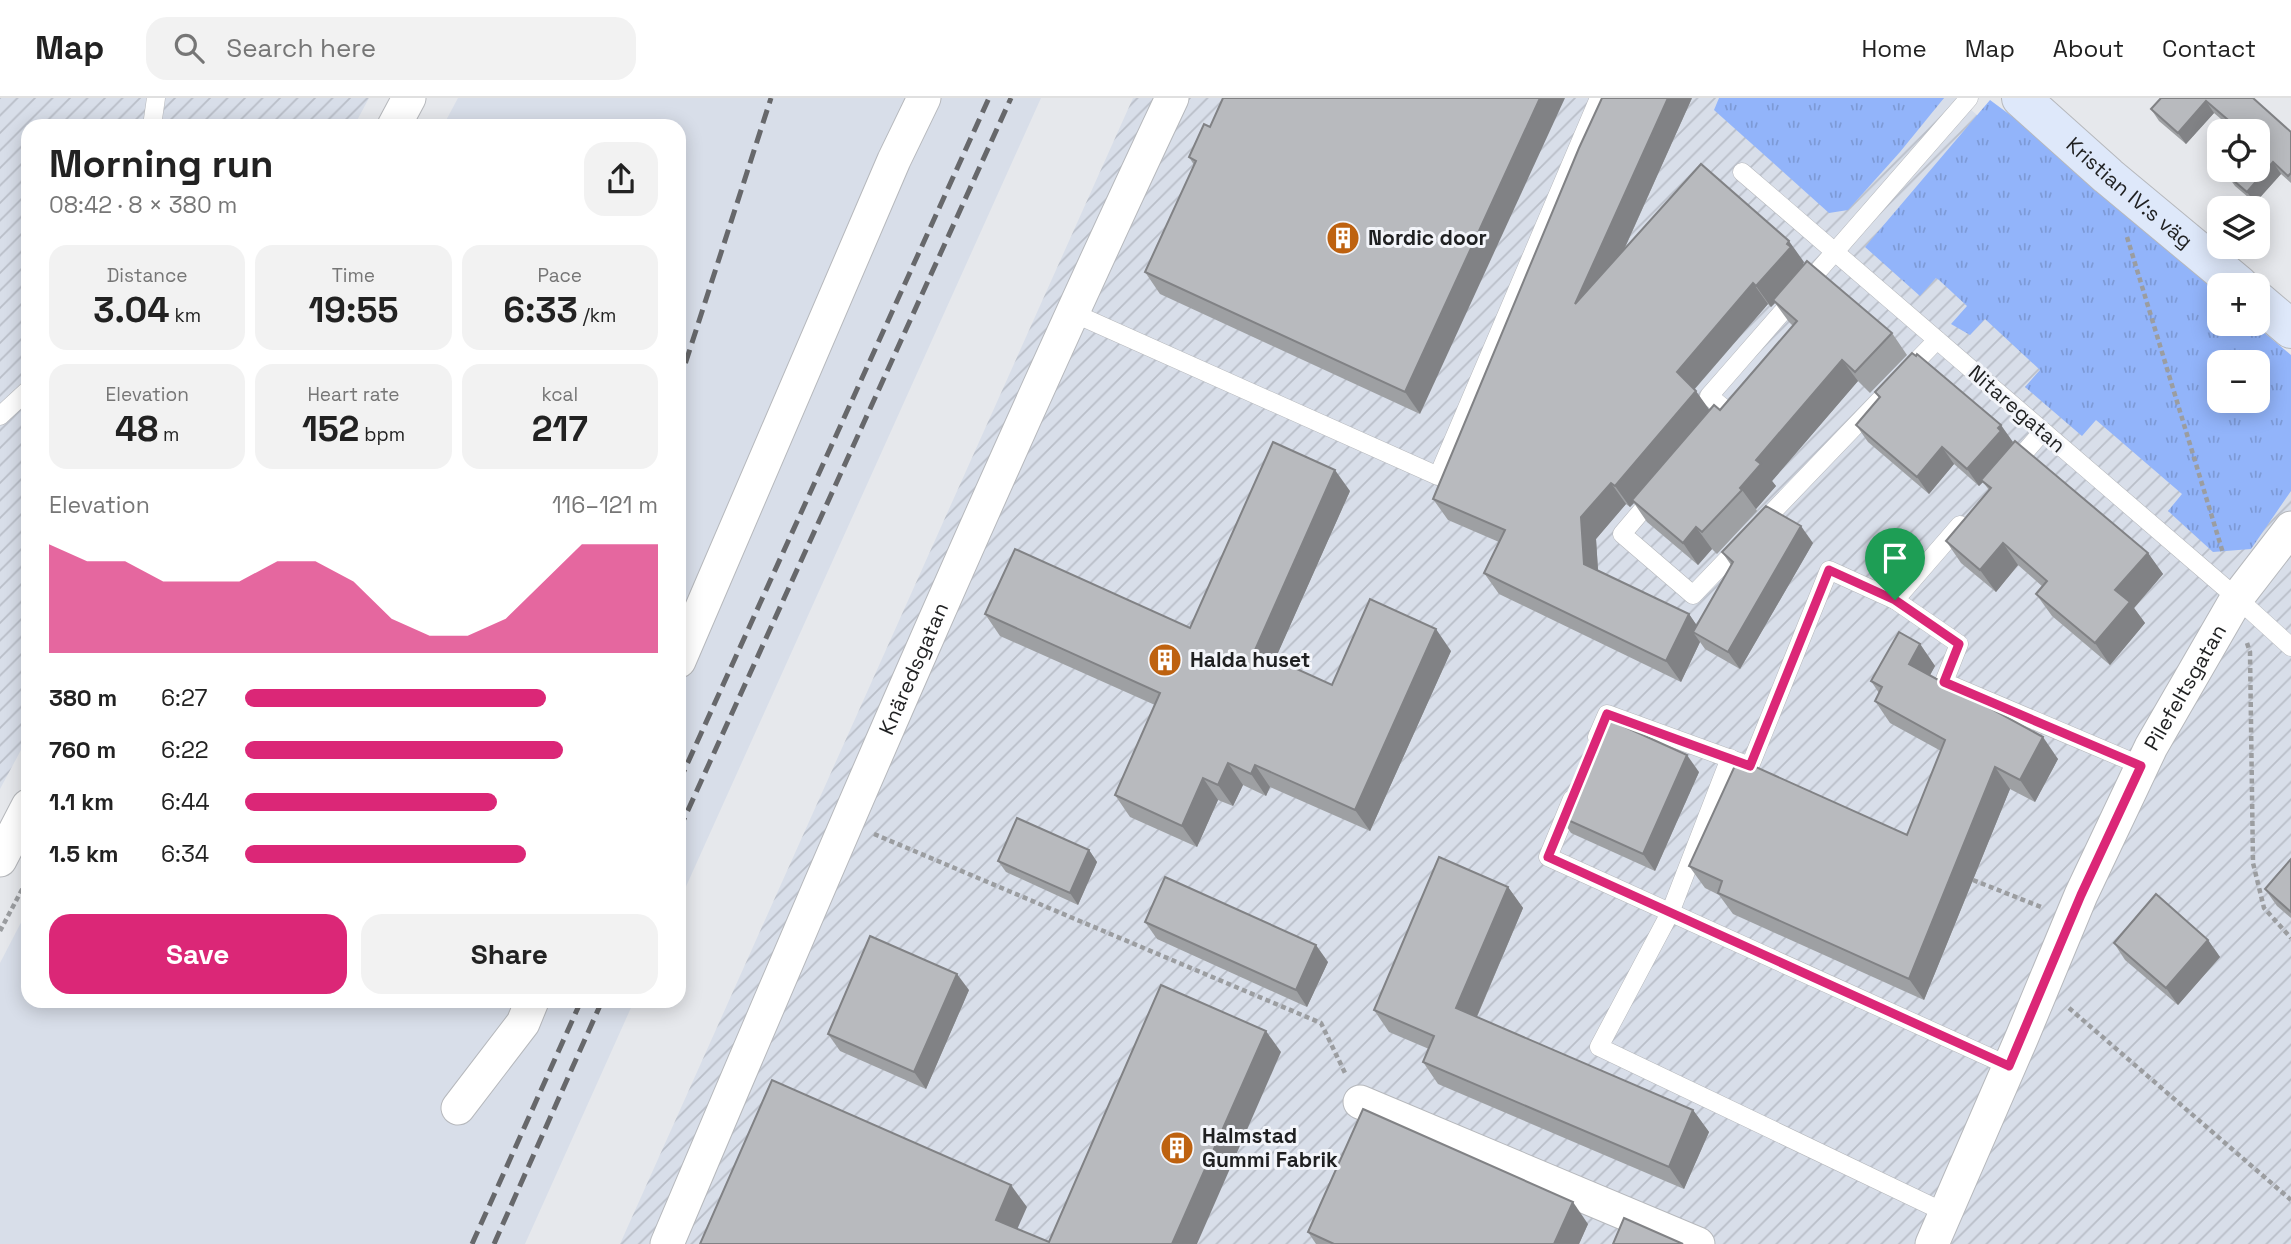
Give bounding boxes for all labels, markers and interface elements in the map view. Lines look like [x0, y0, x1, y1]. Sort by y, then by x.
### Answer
search box [146, 17, 636, 80]
text: Map [35, 27, 104, 69]
icon: search [170, 29, 208, 67]
text: Search here [226, 31, 376, 65]
text: Home [1861, 33, 1927, 64]
text: Map [1965, 33, 2015, 64]
text: About [2053, 33, 2124, 64]
text: Contact [2162, 33, 2256, 64]
map controls [2207, 119, 2270, 413]
button: locate [2207, 119, 2270, 182]
street label: Kristian IV:s väg [2061, 131, 2199, 254]
text: Morning run [49, 140, 274, 188]
button: share [584, 142, 658, 216]
text: 08:42 · 8 × 380 m [49, 190, 237, 220]
button: layers [2207, 196, 2270, 259]
building icon: Nordic door [1324, 219, 1362, 257]
place label: Nordic door [1368, 224, 1487, 251]
text: Distance [107, 263, 188, 288]
text: Time [332, 263, 375, 288]
text: Pace [538, 263, 582, 288]
button: + [2207, 273, 2270, 336]
text: 3.04 [93, 288, 170, 332]
text: 19:55 [309, 288, 398, 332]
text: 6:33 [503, 288, 578, 332]
text: km [170, 303, 201, 328]
text: /km [578, 303, 616, 328]
button: − [2207, 350, 2270, 413]
street label: Nitaregatan [1963, 359, 2072, 458]
text: Elevation [106, 382, 189, 407]
text: Heart rate [307, 382, 400, 407]
text: kcal [541, 382, 578, 407]
text: 48 [115, 407, 158, 451]
text: 152 [302, 407, 359, 451]
text: 217 [532, 407, 588, 451]
text: m [158, 422, 179, 447]
text: bpm [359, 422, 405, 447]
text: Elevation [49, 490, 150, 520]
text: 116–121 m [552, 490, 658, 520]
pin [1865, 528, 1925, 600]
icon: arrive [1876, 539, 1914, 577]
street label: Knäredsgatan [873, 598, 954, 739]
street label: Pilefeltsgatan [2138, 619, 2232, 755]
building icon: Halda huset [1146, 641, 1184, 679]
place label: Halda huset [1190, 646, 1310, 673]
text: 380 m [49, 683, 117, 713]
text: 6:27 [161, 683, 208, 713]
text: 760 m [49, 735, 116, 765]
text: 6:22 [161, 735, 209, 765]
text: 1.1 km [49, 787, 114, 817]
text: 6:44 [161, 787, 210, 817]
text: 1.5 km [49, 839, 119, 869]
text: 6:34 [161, 839, 209, 869]
button: Save [49, 914, 347, 994]
button: Share [361, 914, 658, 994]
place label: Halmstad Gummi Fabrik [1202, 1122, 1338, 1173]
building icon: Halmstad Gummi Fabrik [1158, 1129, 1196, 1167]

